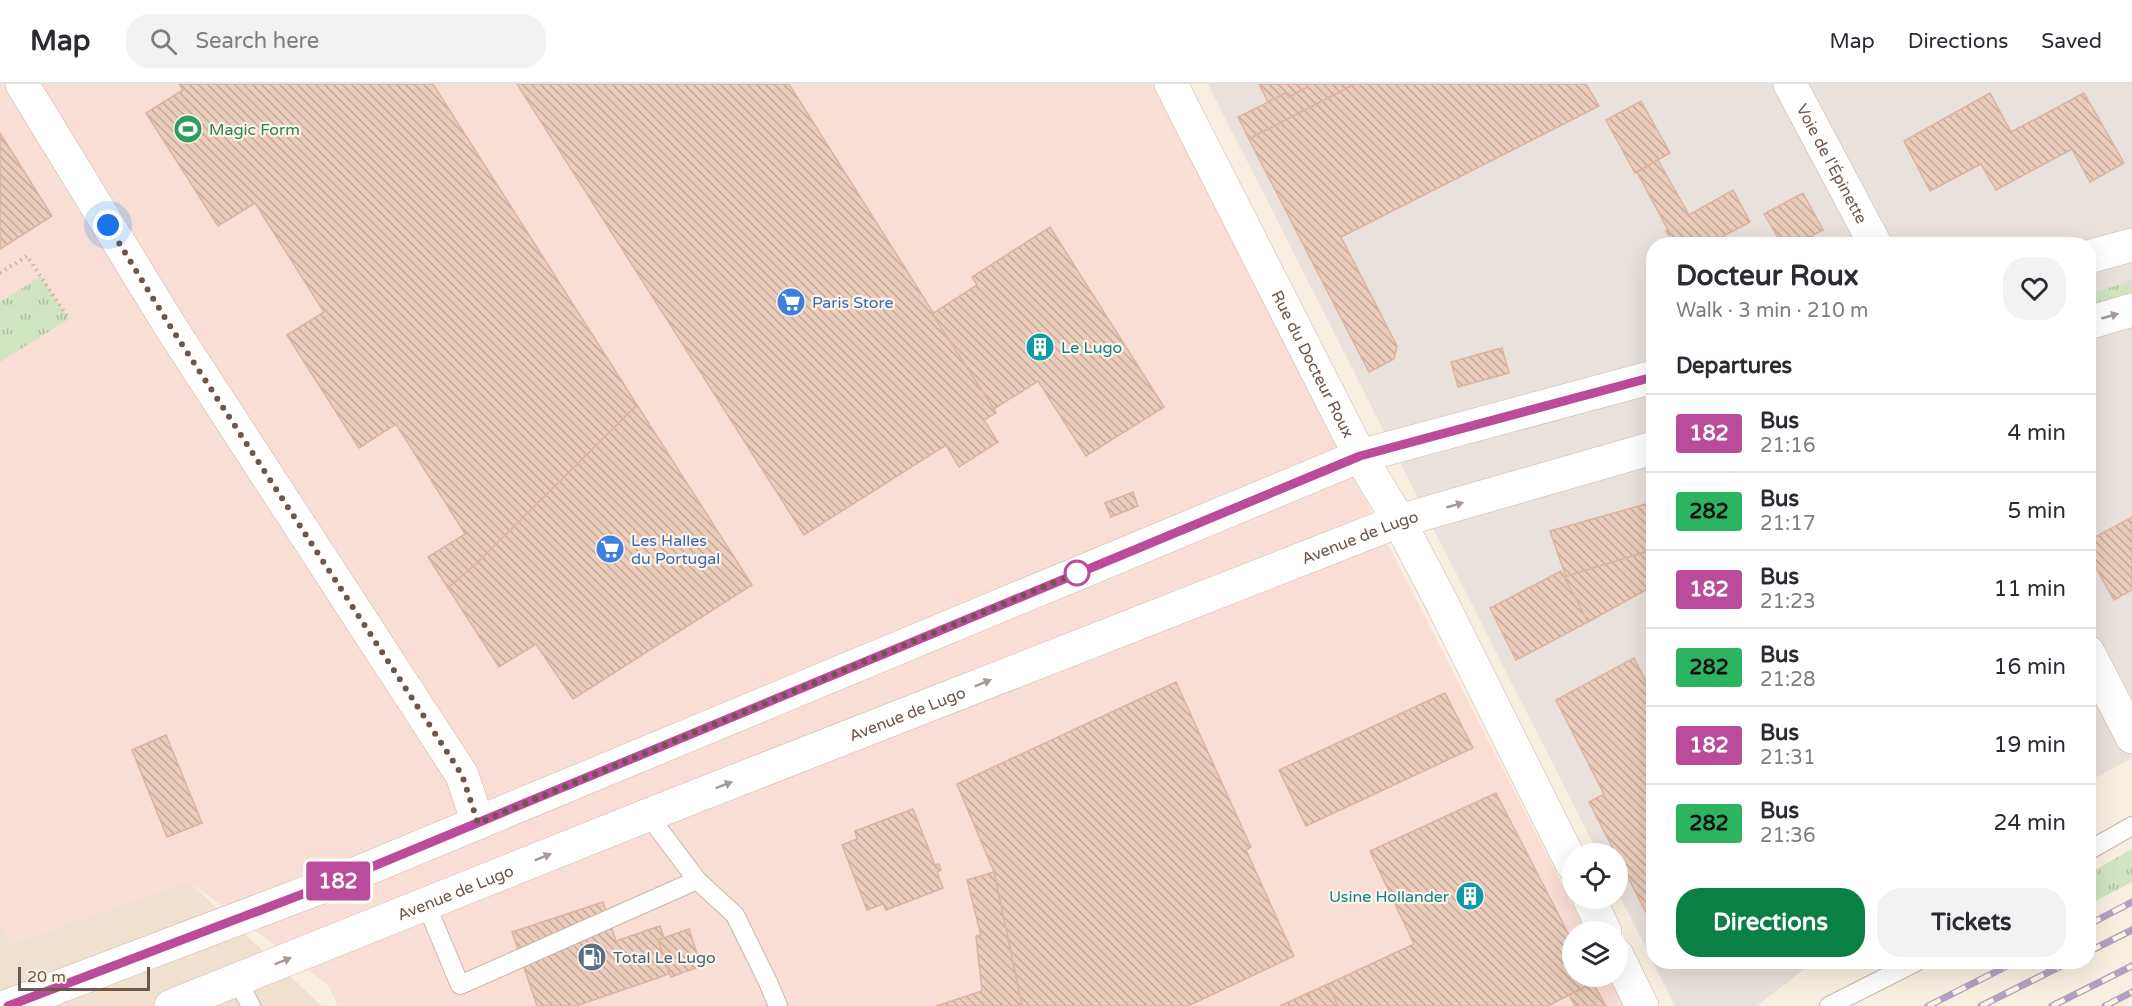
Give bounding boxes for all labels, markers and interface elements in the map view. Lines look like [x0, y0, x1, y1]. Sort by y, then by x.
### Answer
search box [126, 14, 546, 68]
text: Map [30, 24, 90, 58]
icon: search [147, 25, 180, 58]
text: Search here [195, 28, 319, 54]
text: Map [1829, 29, 1875, 54]
text: Directions [1908, 29, 2008, 54]
text: Saved [2041, 29, 2102, 54]
street label: Voie de l'Épinette [1791, 101, 1871, 227]
sports icon: Magic Form [172, 113, 204, 145]
place label: Magic Form [209, 120, 300, 140]
your location [93, 210, 123, 240]
button: heart [2003, 257, 2066, 320]
text: Docteur Roux [1676, 259, 1859, 293]
supermarket icon: Paris Store [775, 286, 807, 318]
street label: Rue du Docteur Roux [1267, 287, 1358, 442]
place label: Paris Store [812, 293, 893, 313]
text: Walk · 3 min · 210 m [1676, 299, 1868, 323]
one-way arrow [2101, 311, 2119, 320]
building icon: Le Lugo [1024, 331, 1056, 363]
place label: Le Lugo [1061, 338, 1122, 358]
text: Departures [1676, 353, 1792, 379]
text: Bus [1760, 408, 1799, 434]
text: 4 min [2007, 420, 2066, 446]
text: 182 [1689, 421, 1729, 446]
text: 21:16 [1760, 434, 1815, 458]
text: Bus [1760, 486, 1799, 512]
text: 5 min [2007, 498, 2066, 524]
one-way arrow [1446, 499, 1464, 509]
text: 282 [1689, 499, 1729, 524]
street label: Avenue de Lugo [1299, 507, 1421, 569]
text: 21:17 [1760, 512, 1815, 536]
place label: Les Halles du Portugal [631, 531, 720, 569]
supermarket icon: Les Halles du Portugal [594, 533, 626, 565]
unlabelled marker [1064, 560, 1090, 586]
text: Bus [1760, 564, 1799, 590]
text: 11 min [1994, 576, 2066, 602]
text: 182 [1689, 577, 1729, 602]
text: 21:23 [1760, 590, 1815, 614]
text: Bus [1760, 642, 1799, 668]
text: 16 min [1994, 654, 2066, 680]
text: 282 [1689, 655, 1729, 680]
text: 21:28 [1760, 668, 1815, 692]
one-way arrow [975, 678, 993, 688]
street label: Avenue de Lugo [846, 683, 969, 746]
text: Bus [1760, 720, 1799, 746]
text: 19 min [1994, 732, 2066, 758]
text: 182 [1689, 733, 1729, 758]
text: 21:31 [1760, 746, 1815, 770]
one-way arrow [715, 780, 733, 790]
text: Bus [1760, 798, 1799, 824]
text: 24 min [1994, 810, 2066, 836]
text: 282 [1689, 811, 1729, 836]
text: 21:36 [1760, 824, 1815, 848]
map controls [1562, 843, 1628, 987]
button: locate [1562, 843, 1628, 909]
one-way arrow [534, 852, 552, 862]
street label: Avenue de Lugo [394, 861, 517, 925]
line badge: 182 [304, 862, 372, 900]
text: 182 [318, 869, 358, 894]
building icon: Usine Hollander [1454, 880, 1486, 912]
place label: Usine Hollander [1329, 887, 1450, 907]
button: Directions [1676, 888, 1865, 957]
button: Tickets [1877, 888, 2066, 957]
button: layers [1562, 921, 1628, 987]
fuel station icon: Total Le Lugo [576, 941, 608, 973]
place label: Total Le Lugo [613, 948, 716, 968]
one-way arrow [275, 956, 293, 966]
scale bar [18, 964, 150, 992]
text: 20 m [27, 967, 66, 987]

